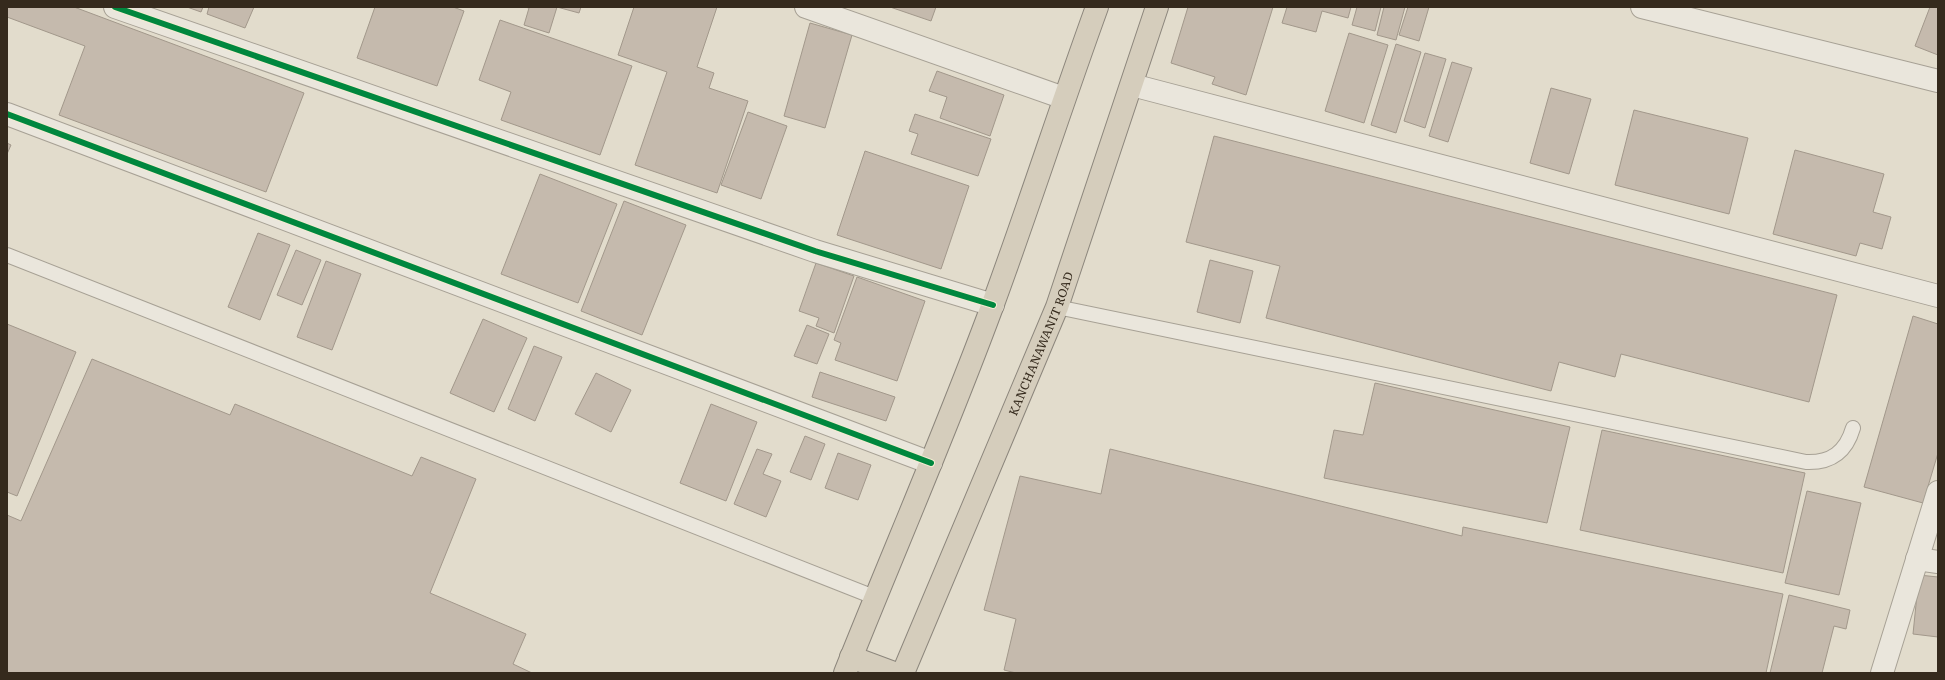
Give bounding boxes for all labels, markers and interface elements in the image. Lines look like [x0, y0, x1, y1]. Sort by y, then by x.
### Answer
street label: KANCHANAWANIT ROAD [1003, 269, 1077, 418]

